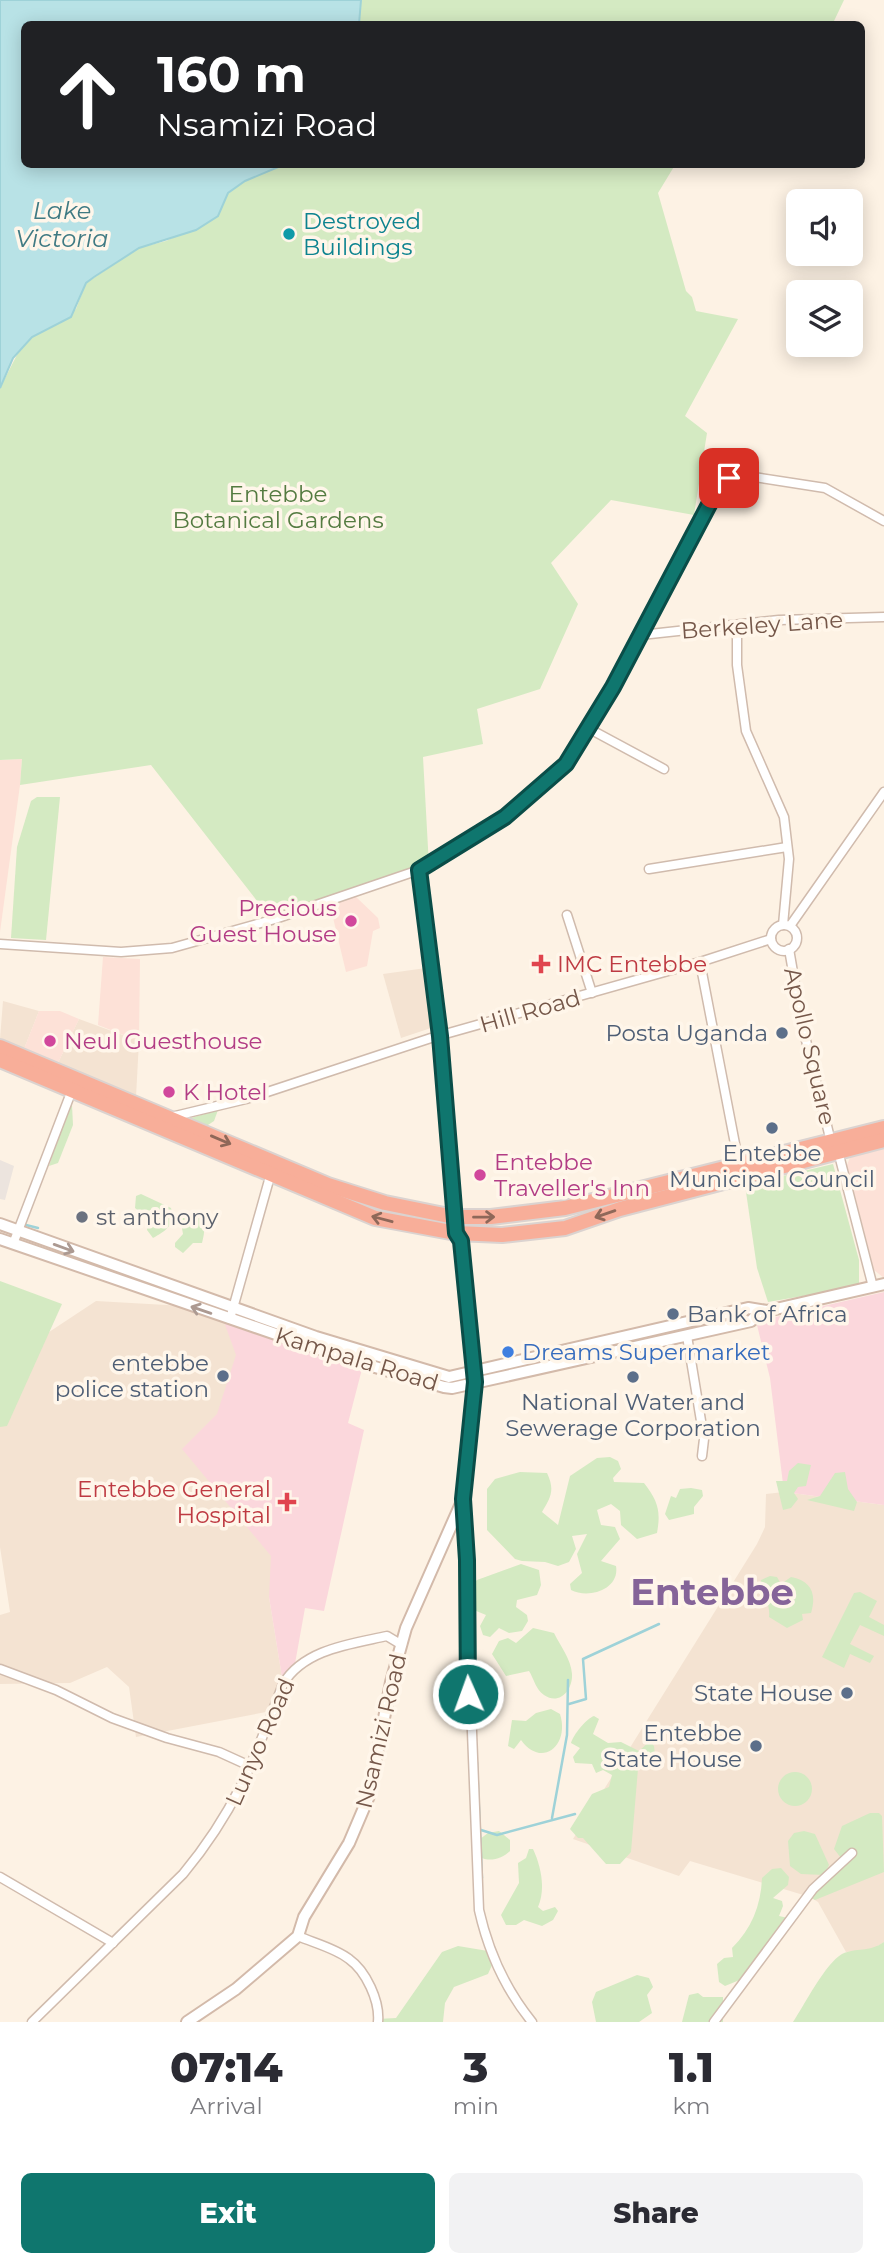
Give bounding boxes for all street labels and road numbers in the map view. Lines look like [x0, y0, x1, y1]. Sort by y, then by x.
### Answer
street label: Berkeley Lane [680, 605, 844, 645]
street label: Apollo Square [778, 964, 842, 1128]
street label: Hill Road [476, 983, 584, 1039]
street label: Kampala Road [272, 1321, 442, 1397]
street label: Nsamizi Road [350, 1651, 412, 1811]
street label: Lunyo Road [219, 1674, 301, 1810]

